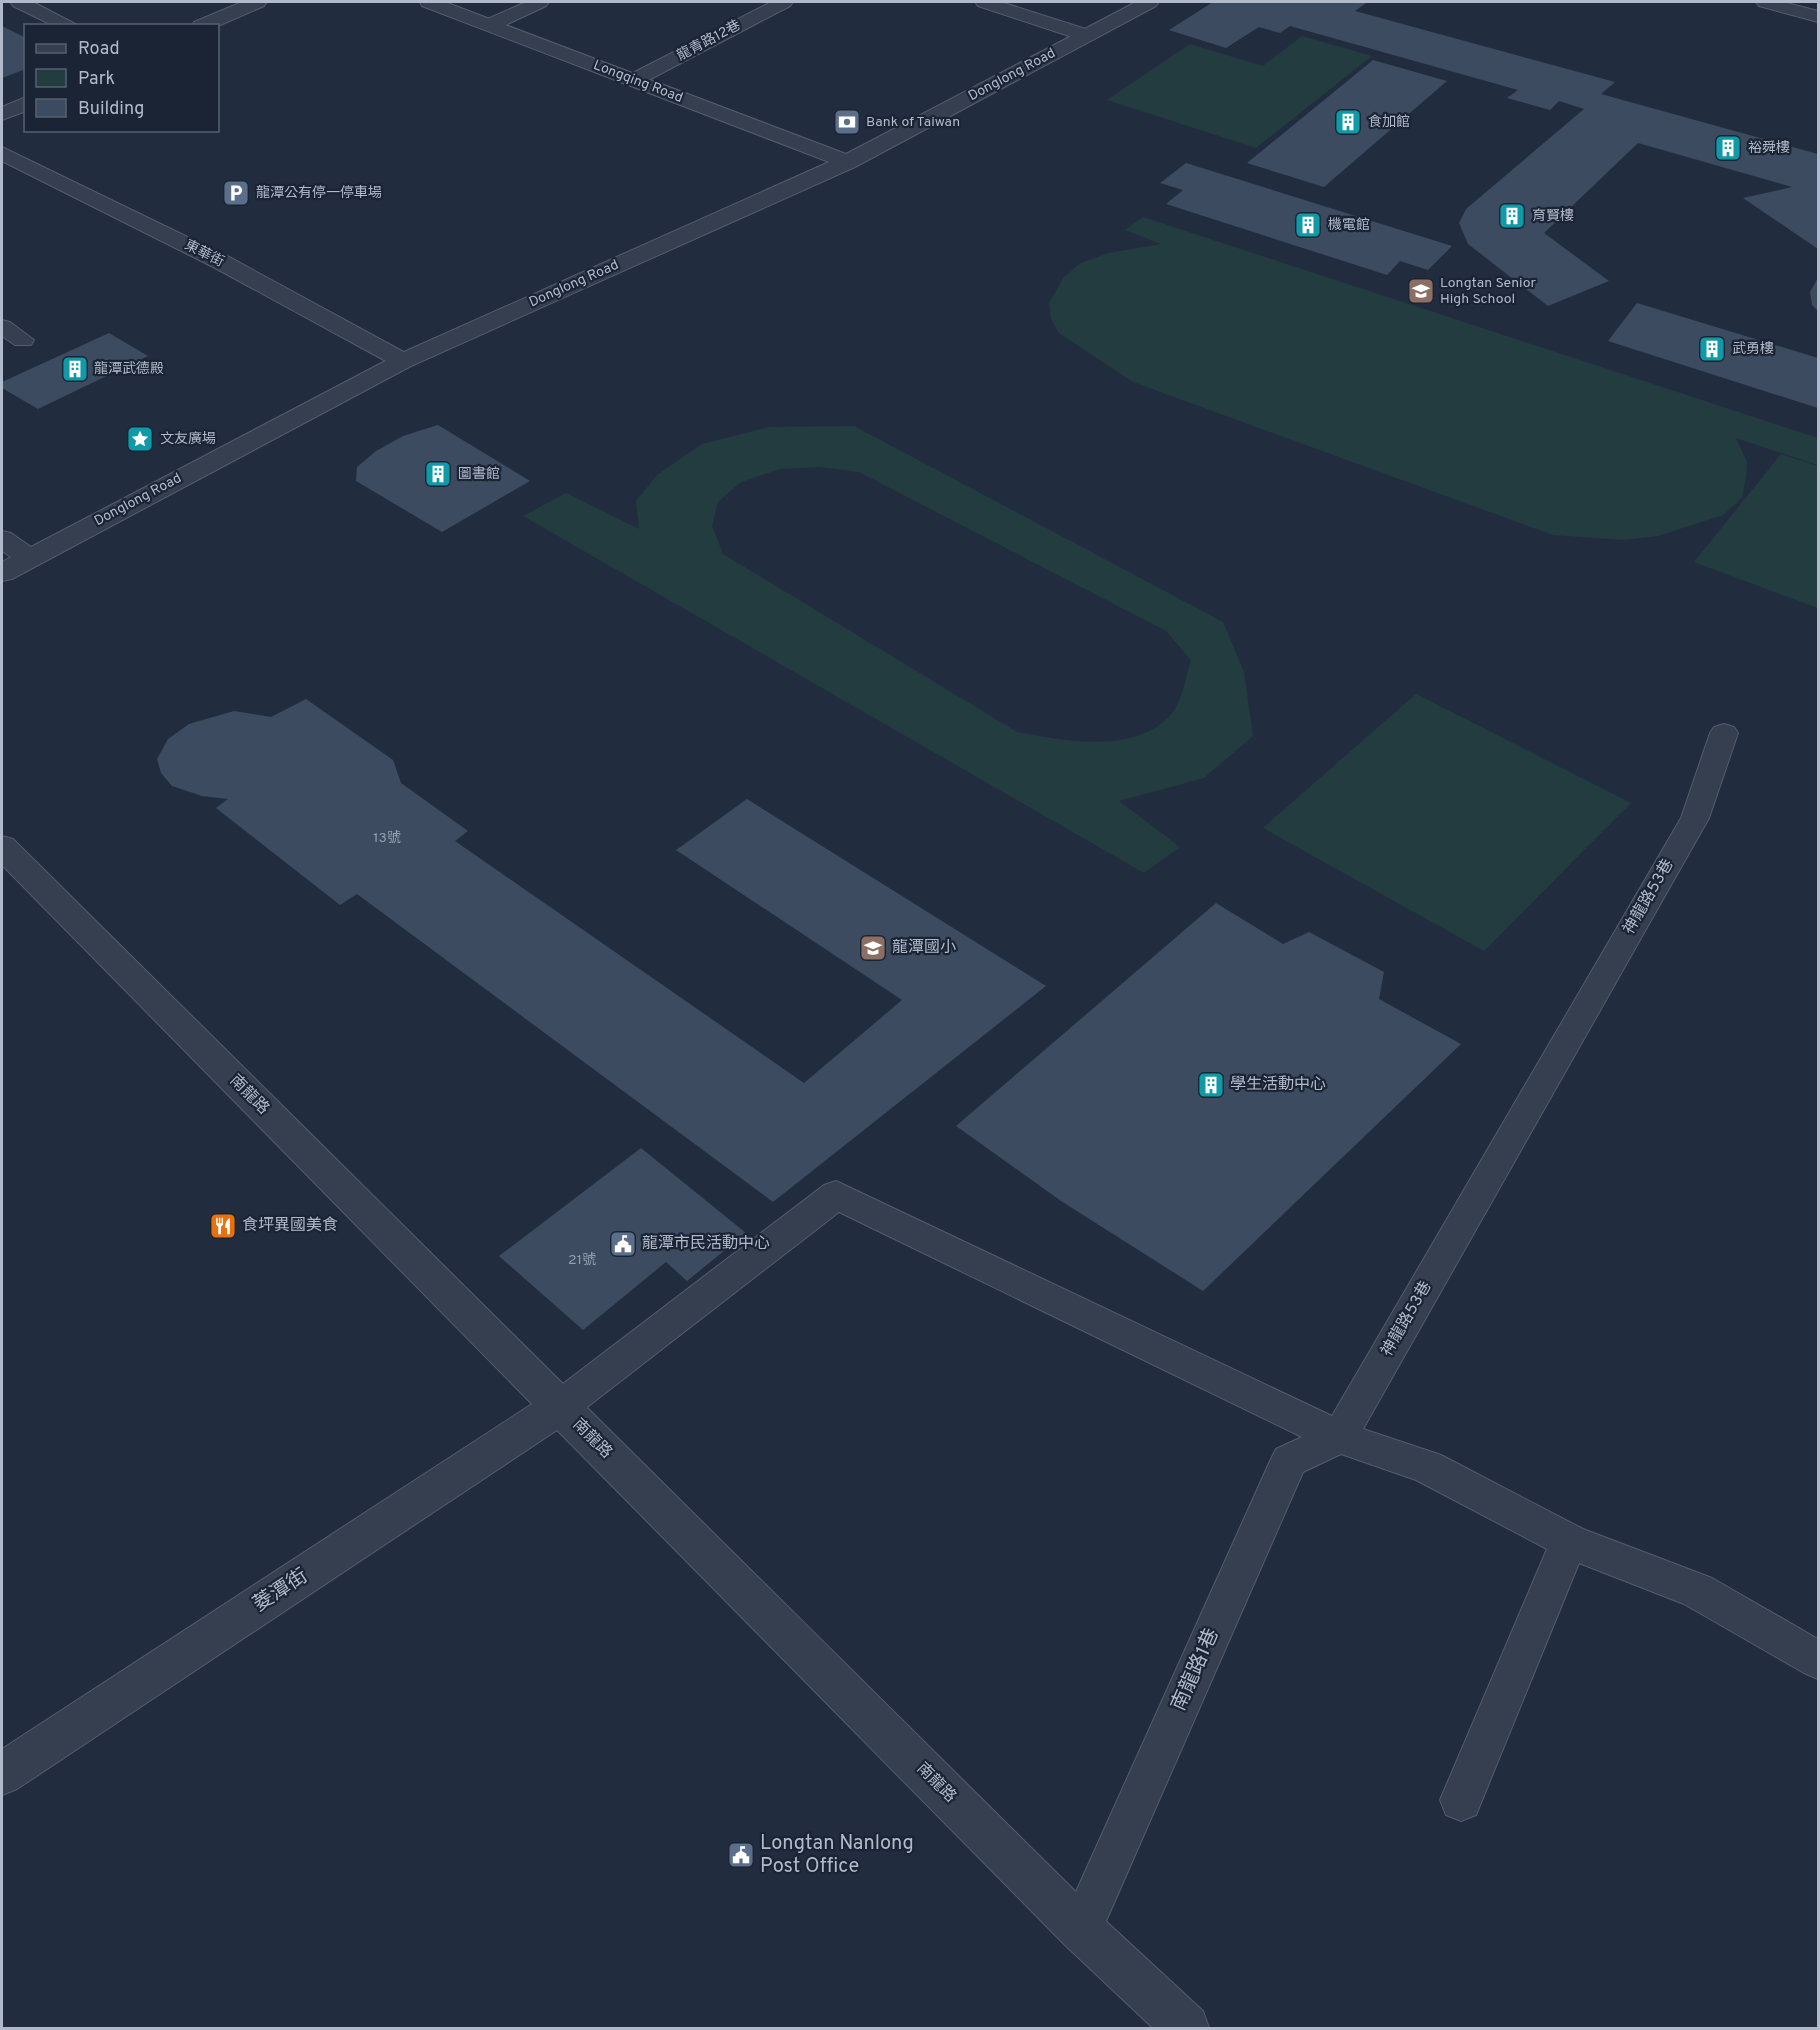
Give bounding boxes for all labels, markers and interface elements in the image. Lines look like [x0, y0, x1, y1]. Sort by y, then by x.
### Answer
street label: 龍青路12巷 [674, 16, 744, 65]
legend [24, 24, 219, 132]
text: Road [78, 38, 120, 61]
street label: Donglong Road [966, 45, 1058, 105]
street label: Longqing Road [591, 57, 685, 107]
text: Park [78, 68, 115, 91]
text: Building [78, 98, 144, 121]
bank icon: Bank of Taiwan [832, 107, 862, 137]
building icon: 食加館 [1333, 107, 1363, 137]
place label: Bank of Taiwan [866, 114, 960, 131]
place label: 食加館 [1368, 114, 1410, 131]
building icon: 裕舜樓 [1713, 133, 1743, 163]
place label: 裕舜樓 [1748, 140, 1790, 157]
parking icon: 龍潭公有停一停車場 [221, 178, 251, 208]
place label: 龍潭公有停一停車場 [256, 184, 382, 202]
building icon: 育賢樓 [1497, 201, 1527, 231]
place label: 育賢樓 [1532, 208, 1574, 225]
building icon: 機電館 [1293, 210, 1323, 240]
place label: 機電館 [1328, 217, 1370, 234]
street label: 東華街 [181, 237, 227, 271]
street label: Donglong Road [527, 257, 621, 311]
place label: Longtan Senior High School [1440, 275, 1536, 308]
school or university icon: Longtan Senior High School [1406, 276, 1436, 306]
building icon: 武勇樓 [1697, 334, 1727, 364]
place label: 武勇樓 [1732, 341, 1774, 358]
building icon: 龍潭武德殿 [60, 354, 90, 384]
place label: 龍潭武德殿 [94, 360, 164, 378]
place icon: 文友廣場 [125, 424, 155, 454]
place label: 文友廣場 [160, 431, 216, 448]
building icon: 圖書館 [423, 459, 453, 489]
place label: 圖書館 [458, 466, 500, 483]
street label: Donglong Road [92, 470, 184, 530]
house number: 13號 [373, 830, 401, 847]
street label: 神龍路53巷 [1619, 856, 1679, 938]
school or university icon: 龍潭國小 [858, 933, 888, 963]
place label: 龍潭國小 [892, 938, 956, 958]
building icon: 學生活動中心 [1196, 1070, 1226, 1100]
street label: 南龍路 [225, 1071, 273, 1119]
place label: 學生活動中心 [1230, 1075, 1326, 1095]
restaurant icon: 食坪異國美食 [208, 1211, 238, 1241]
place label: 食坪異國美食 [242, 1216, 338, 1236]
public building icon: 龍潭市民活動中心 [608, 1229, 638, 1259]
place label: 龍潭市民活動中心 [642, 1234, 770, 1254]
house number: 21號 [568, 1252, 596, 1269]
street label: 神龍路53巷 [1377, 1278, 1437, 1360]
street label: 南龍路 [568, 1415, 616, 1463]
street label: 菱潭街 [249, 1564, 313, 1618]
street label: 南龍路1巷 [1166, 1625, 1226, 1715]
street label: 南龍路 [912, 1759, 960, 1807]
place label: Longtan Nanlong Post Office [760, 1831, 914, 1880]
public building icon: Longtan Nanlong Post Office [726, 1840, 756, 1870]

